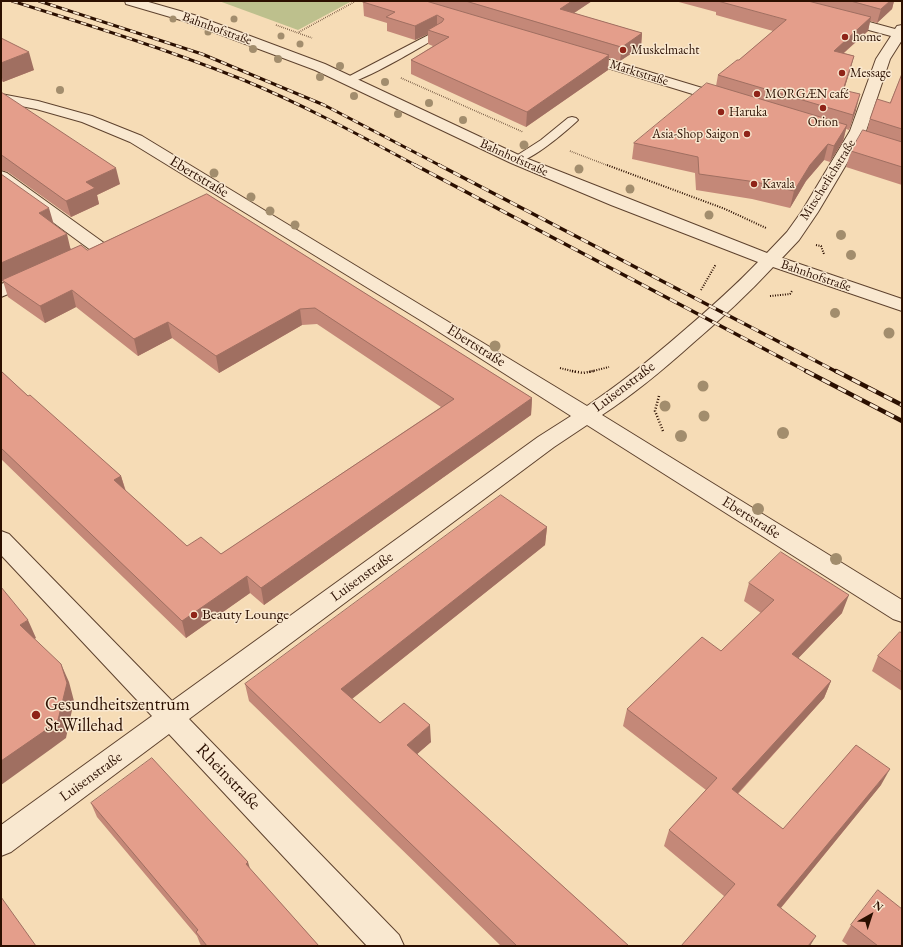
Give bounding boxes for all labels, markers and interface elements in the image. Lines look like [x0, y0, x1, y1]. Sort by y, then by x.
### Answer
street label: Bahnhofstraße [180, 9, 254, 49]
place label: home [853, 29, 881, 45]
marker: home [840, 32, 850, 42]
place label: Muskelmacht [631, 42, 699, 58]
marker: Muskelmacht [618, 45, 628, 55]
street label: Marktstraße [608, 57, 670, 89]
place label: Message [850, 65, 891, 81]
marker: Message [837, 68, 847, 78]
place label: MORGÆN café [765, 86, 849, 102]
marker: MORGÆN café [752, 89, 762, 99]
marker: Orion [818, 103, 828, 113]
place label: Haruka [729, 104, 767, 120]
marker: Haruka [716, 107, 726, 117]
place label: Orion [808, 114, 838, 130]
place label: Asia-Shop Saigon [652, 126, 739, 142]
marker: Asia-Shop Saigon [742, 129, 752, 139]
street label: Bahnhofstraße [477, 136, 551, 180]
street label: Mitscherlichstraße [797, 137, 859, 223]
street label: Ebertstraße [166, 152, 232, 202]
place label: Kavala [762, 176, 795, 192]
marker: Kavala [749, 179, 759, 189]
street label: Bahnhofstraße [779, 257, 853, 295]
street label: Ebertstraße [443, 321, 509, 371]
street label: Luisenstraße [589, 358, 659, 416]
street label: Ebertstraße [718, 493, 784, 543]
street label: Luisenstraße [327, 548, 397, 606]
place label: Beauty Lounge [202, 606, 289, 624]
marker: Beauty Lounge [189, 610, 199, 620]
place label: Gesundheitszentrum St.Willehad [45, 694, 190, 736]
marker: Gesundheitszentrum St.Willehad [30, 709, 42, 721]
street label: Rheinstraße [191, 739, 265, 815]
street label: Luisenstraße [56, 748, 126, 806]
north arrow [851, 895, 891, 935]
text: N [871, 897, 886, 914]

